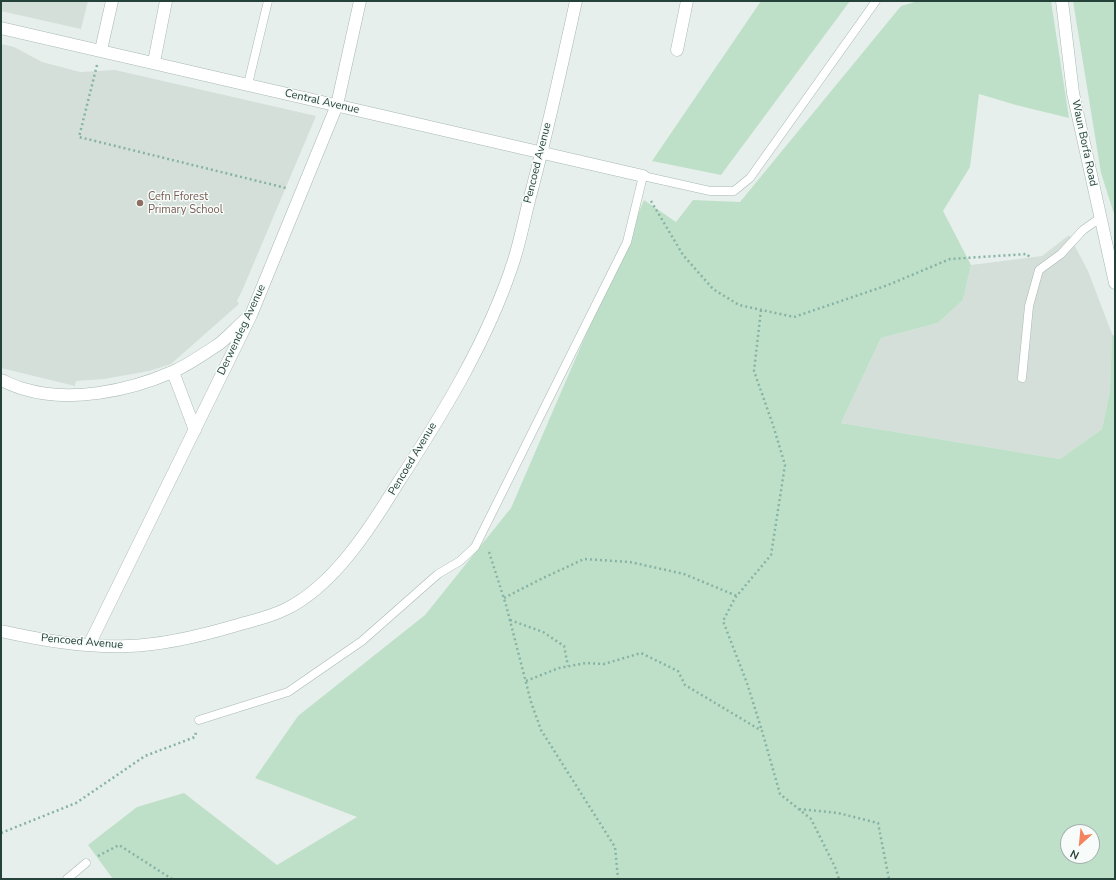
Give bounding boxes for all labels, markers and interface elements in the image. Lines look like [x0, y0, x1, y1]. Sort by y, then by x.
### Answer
street label: Central Avenue [283, 87, 361, 117]
street label: Waun Borfa Road [1068, 98, 1100, 188]
street label: Pencoed Avenue [522, 121, 554, 205]
place label: Cefn Fforest Primary School [148, 190, 223, 216]
marker: Cefn Fforest Primary School [135, 198, 145, 208]
street label: Derwendeg Avenue [215, 283, 269, 377]
street label: Pencoed Avenue [386, 420, 440, 498]
street label: Pencoed Avenue [40, 632, 124, 652]
north arrow [1060, 824, 1100, 864]
text: N [1068, 846, 1082, 863]

